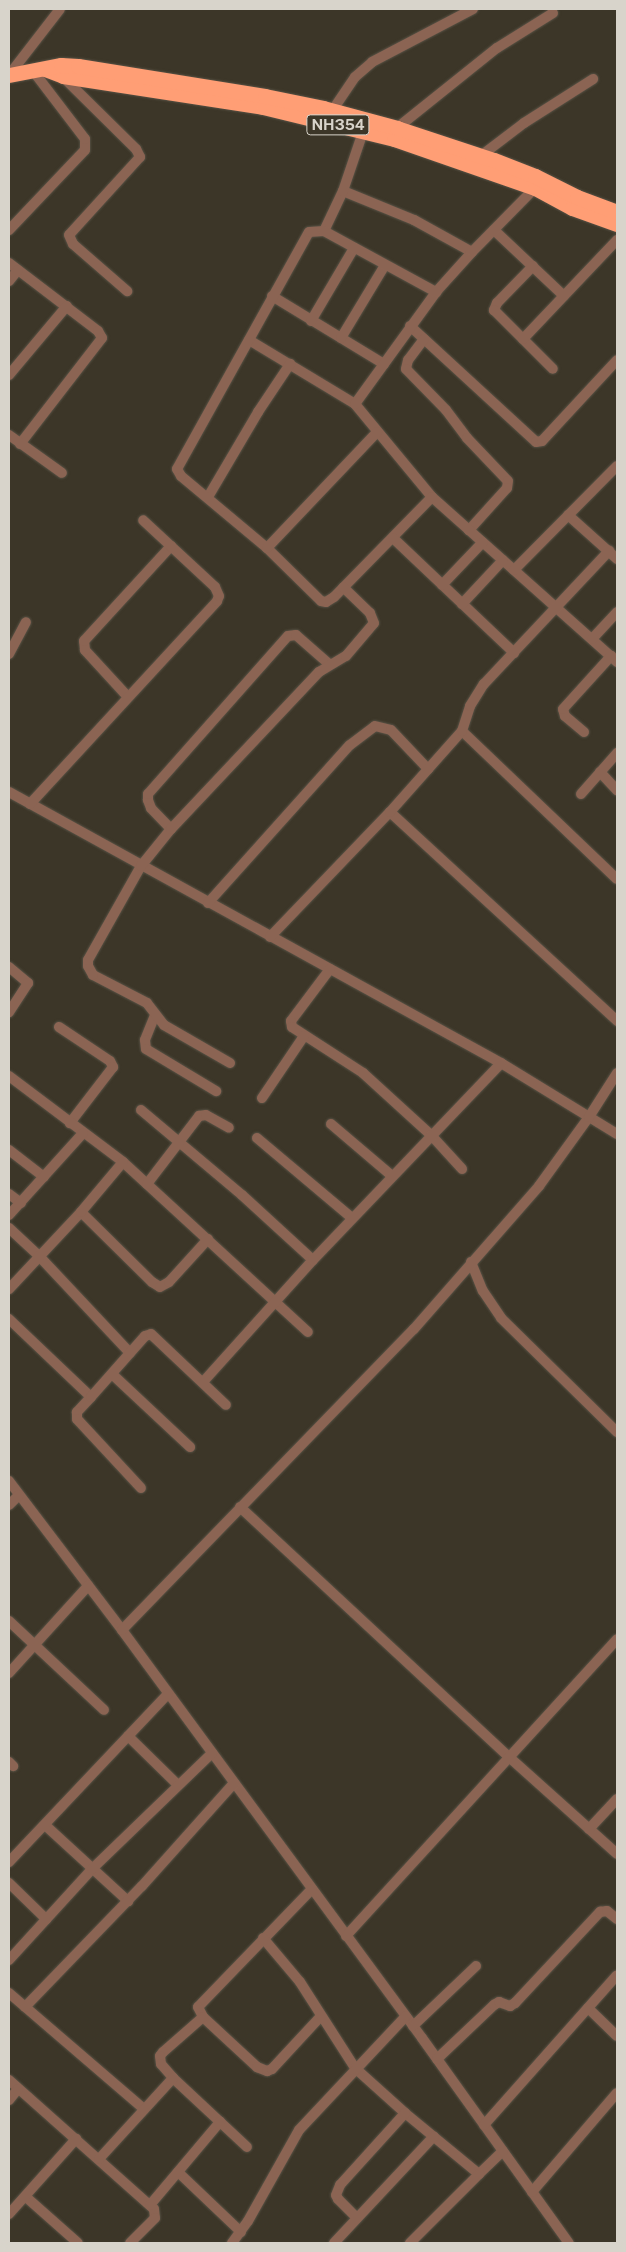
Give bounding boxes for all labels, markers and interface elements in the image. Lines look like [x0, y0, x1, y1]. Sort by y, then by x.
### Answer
road number: NH354 [306, 112, 370, 138]

